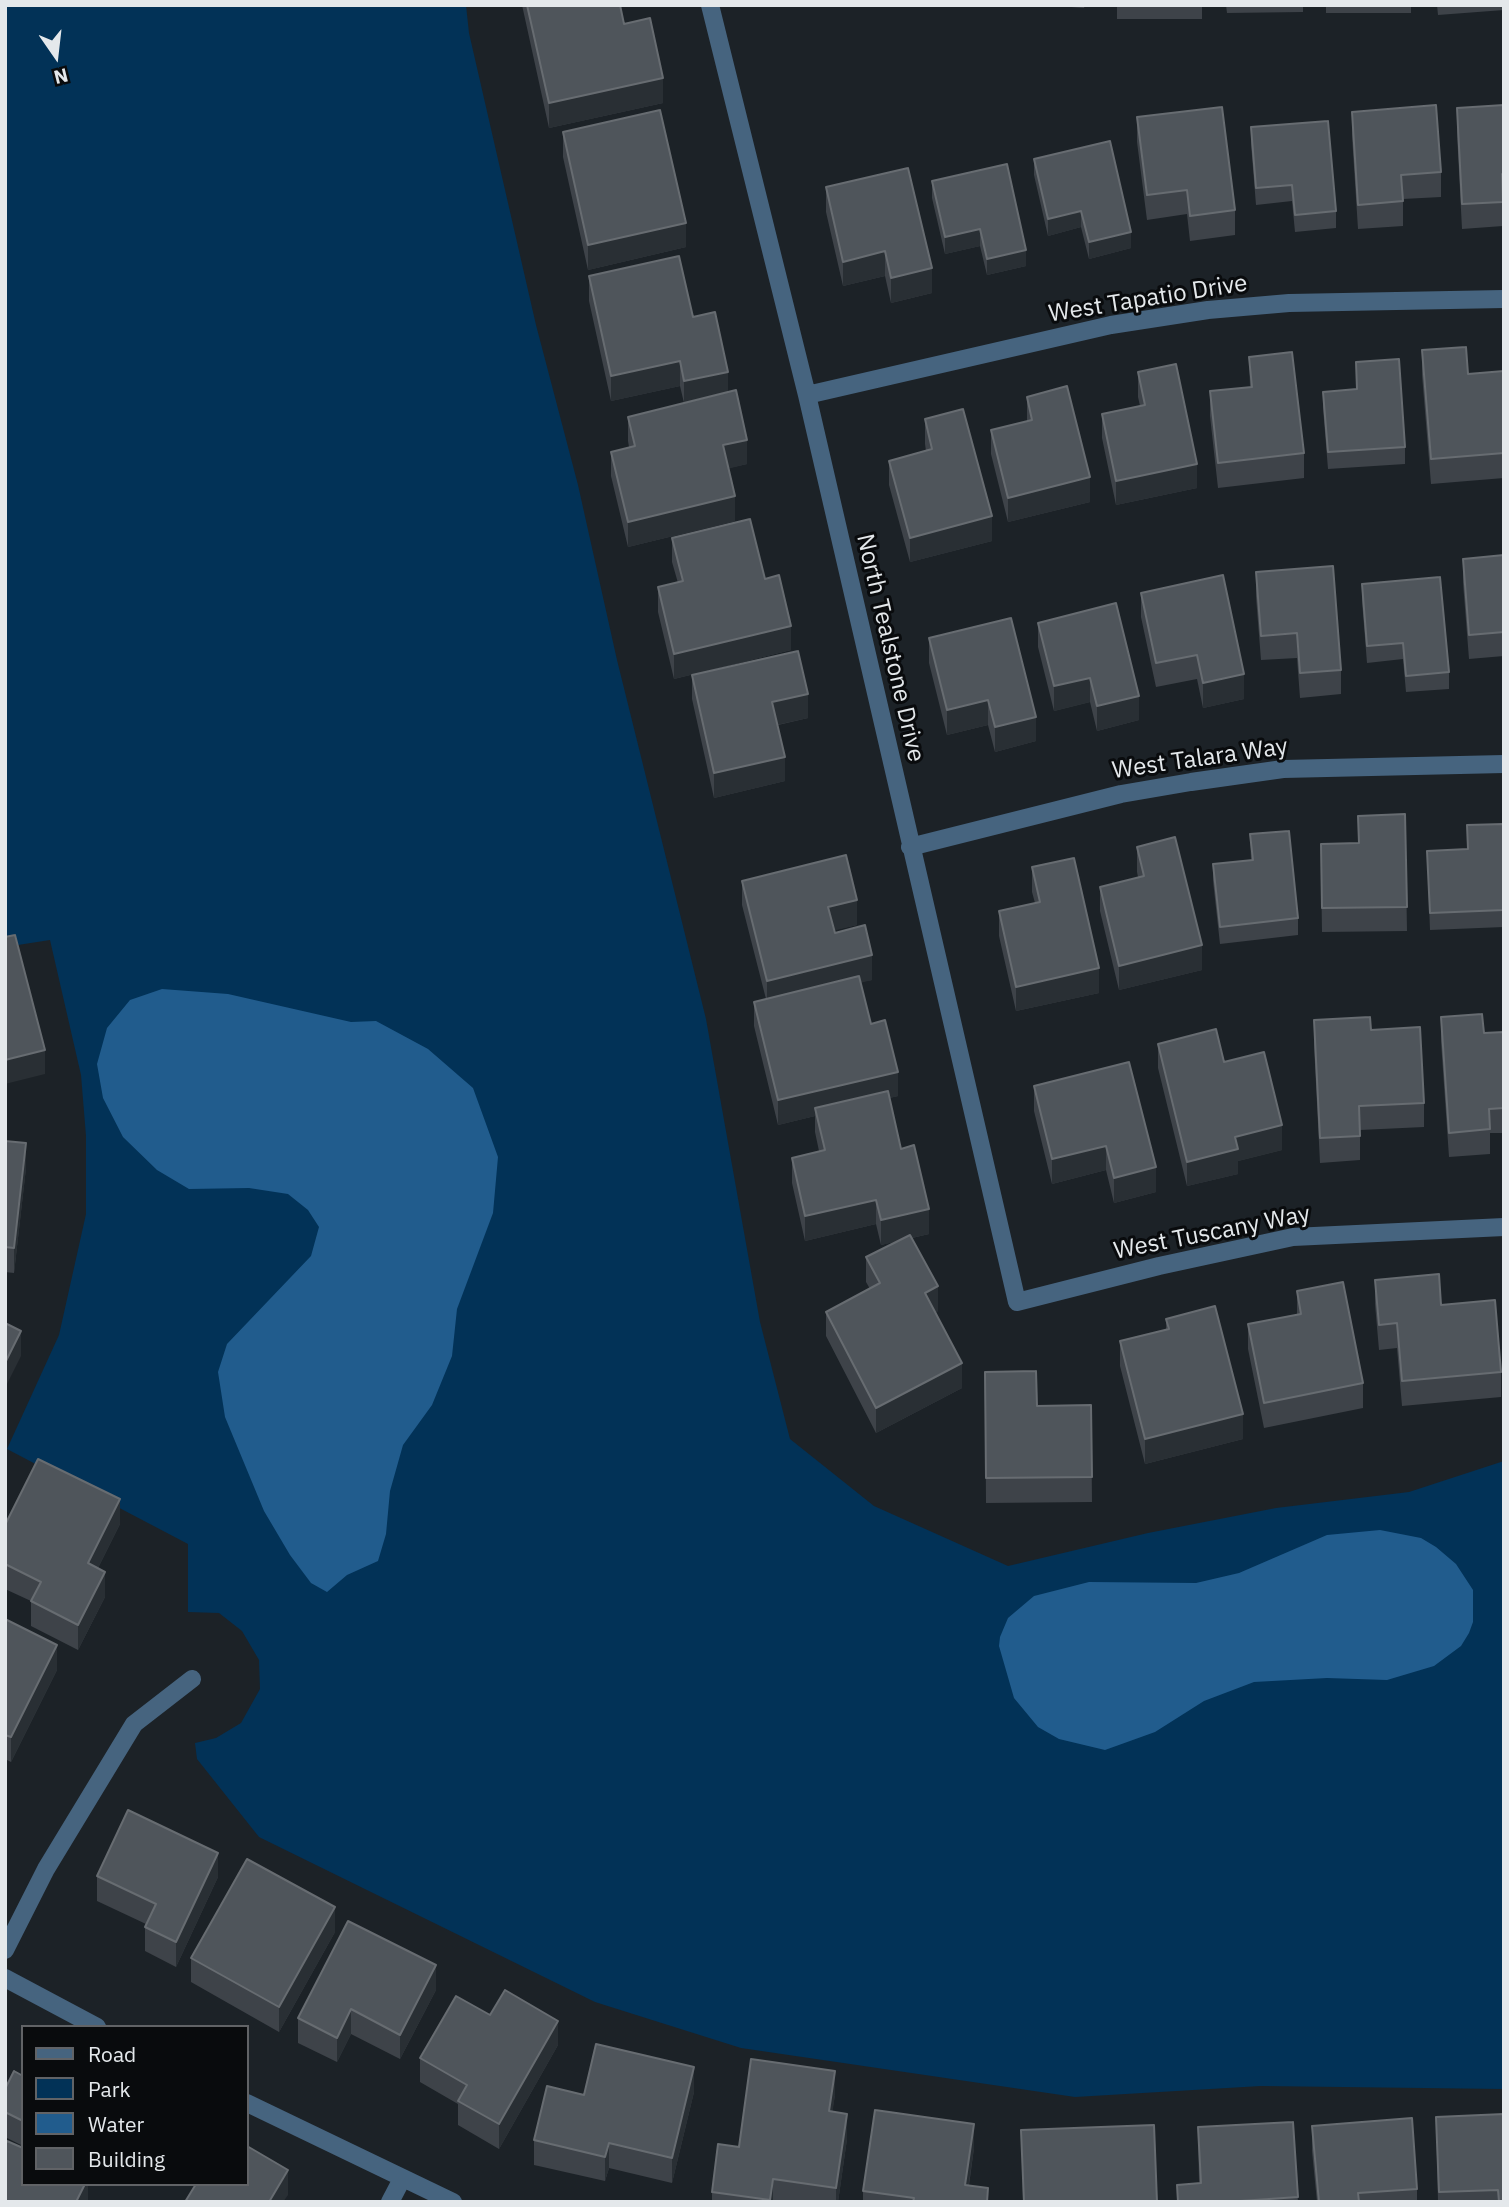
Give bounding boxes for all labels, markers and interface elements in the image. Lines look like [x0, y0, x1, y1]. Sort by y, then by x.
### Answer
north arrow [21, 21, 91, 91]
text: N [52, 63, 71, 90]
street label: West Tapatio Drive [1047, 269, 1249, 329]
street label: North Tealstone Drive [850, 531, 930, 765]
street label: West Talara Way [1110, 732, 1290, 786]
street label: West Tuscany Way [1111, 1200, 1313, 1266]
legend [21, 2025, 248, 2186]
text: Road [88, 2040, 136, 2068]
text: Park [88, 2075, 131, 2103]
text: Water [88, 2110, 144, 2138]
text: Building [88, 2145, 165, 2173]

